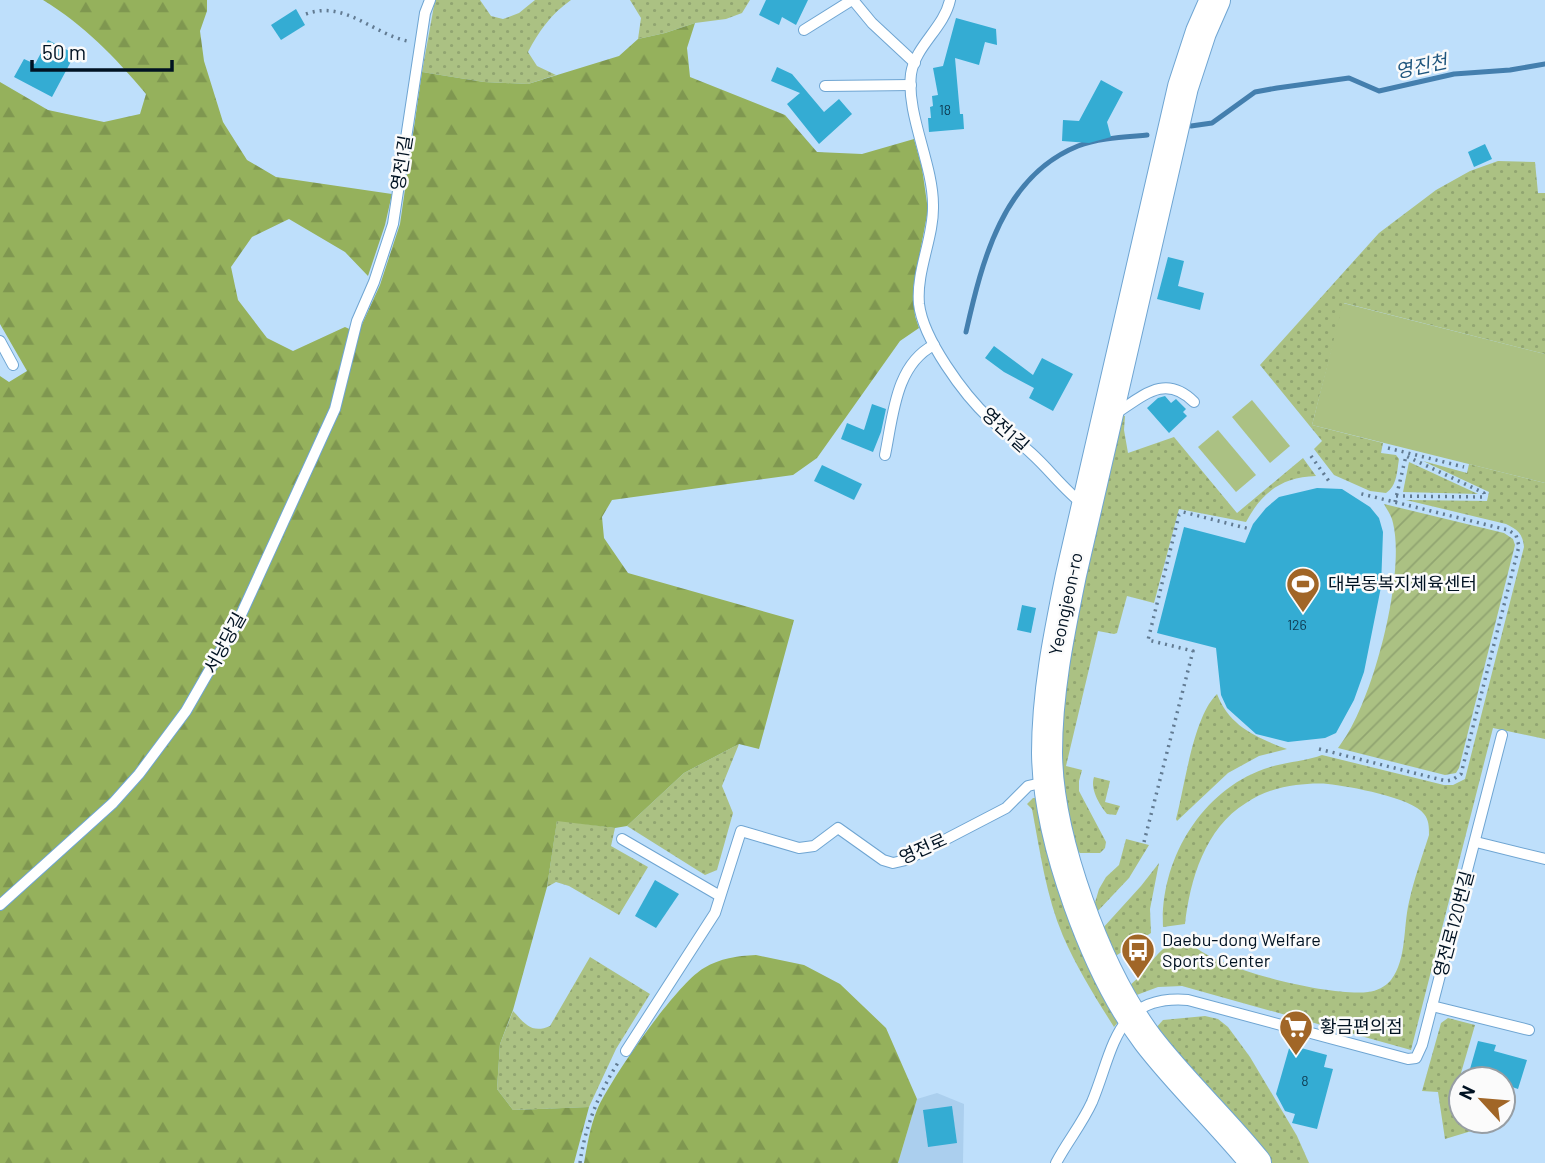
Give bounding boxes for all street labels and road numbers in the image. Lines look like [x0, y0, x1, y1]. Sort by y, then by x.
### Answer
street label: 영전1길 [386, 133, 416, 192]
street label: 영전1길 [978, 402, 1034, 456]
street label: Yeongjeon-ro [1043, 550, 1087, 657]
street label: 서낭당길 [198, 608, 250, 677]
street label: 영전로 [895, 828, 950, 868]
street label: 영전로120번길 [1428, 868, 1478, 979]

